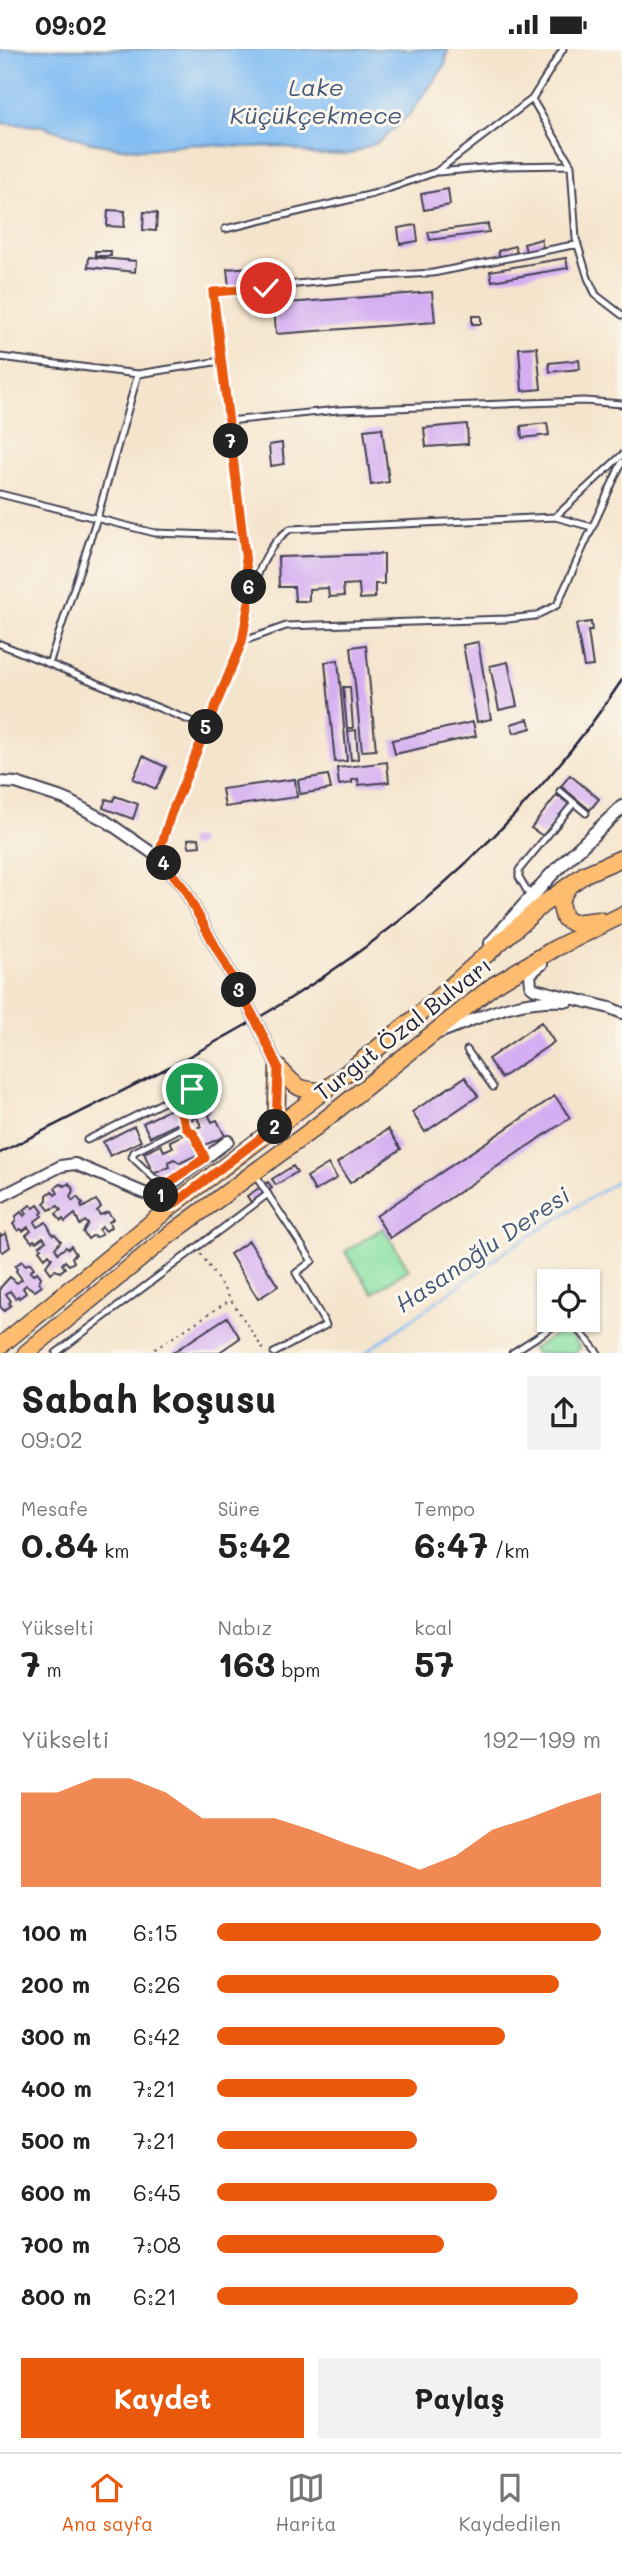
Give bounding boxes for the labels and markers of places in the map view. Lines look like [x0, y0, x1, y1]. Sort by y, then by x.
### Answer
pin [236, 258, 296, 318]
pin: 7 [214, 423, 248, 459]
pin: 6 [232, 569, 266, 605]
pin: 5 [188, 709, 224, 745]
pin: 4 [146, 845, 182, 881]
pin: 3 [222, 972, 256, 1007]
pin [162, 1059, 222, 1119]
pin: 2 [258, 1109, 292, 1145]
pin: 1 [144, 1177, 178, 1213]

